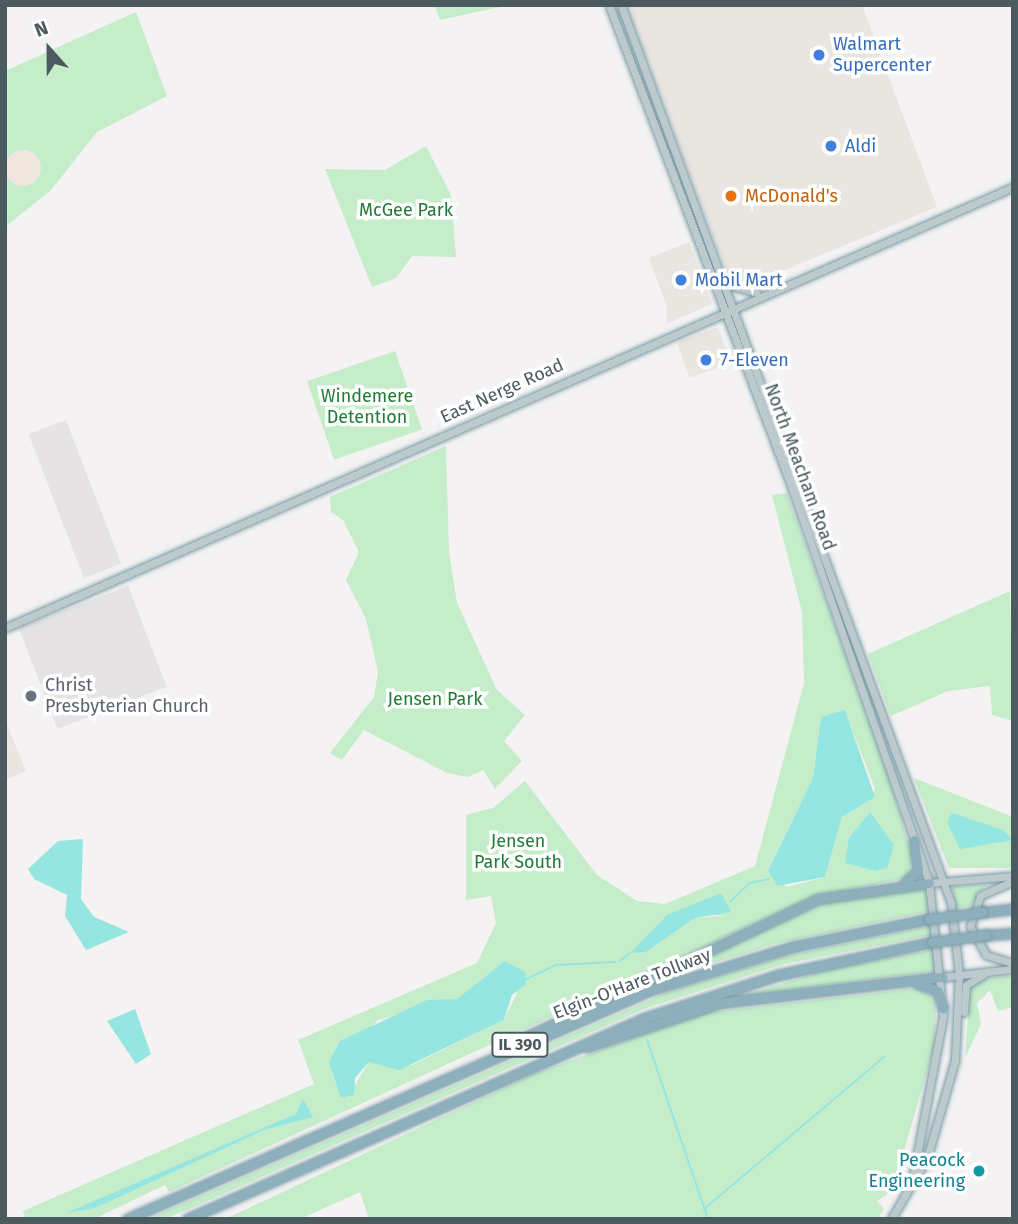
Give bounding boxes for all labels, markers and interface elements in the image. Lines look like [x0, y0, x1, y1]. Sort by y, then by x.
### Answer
north arrow [14, 14, 84, 84]
text: N [31, 16, 51, 42]
place label: Walmart Supercenter [833, 34, 932, 76]
marker: Walmart Supercenter [811, 47, 827, 63]
place label: Aldi [845, 135, 876, 157]
marker: Aldi [823, 138, 839, 154]
place label: McDonald's [745, 185, 838, 207]
marker: McDonald's [723, 188, 739, 204]
park label: McGee Park [359, 199, 453, 221]
place label: Mobil Mart [695, 269, 783, 291]
marker: Mobil Mart [673, 272, 689, 288]
place label: 7-Eleven [720, 349, 789, 371]
marker: 7-Eleven [698, 352, 714, 368]
street label: East Nerge Road [437, 354, 567, 428]
street label: North Meacham Road [760, 381, 840, 553]
park label: Windemere Detention [321, 386, 413, 428]
place label: Christ Presbyterian Church [45, 675, 209, 718]
marker: Christ Presbyterian Church [23, 688, 39, 704]
park label: Jensen Park [388, 688, 482, 710]
park label: Jensen Park South [474, 831, 562, 874]
street label: Elgin-O'Hare Tollway [550, 944, 714, 1024]
road number: IL 390 [490, 1032, 550, 1058]
place label: Peacock Engineering [868, 1150, 965, 1192]
marker: Peacock Engineering [971, 1163, 987, 1179]

